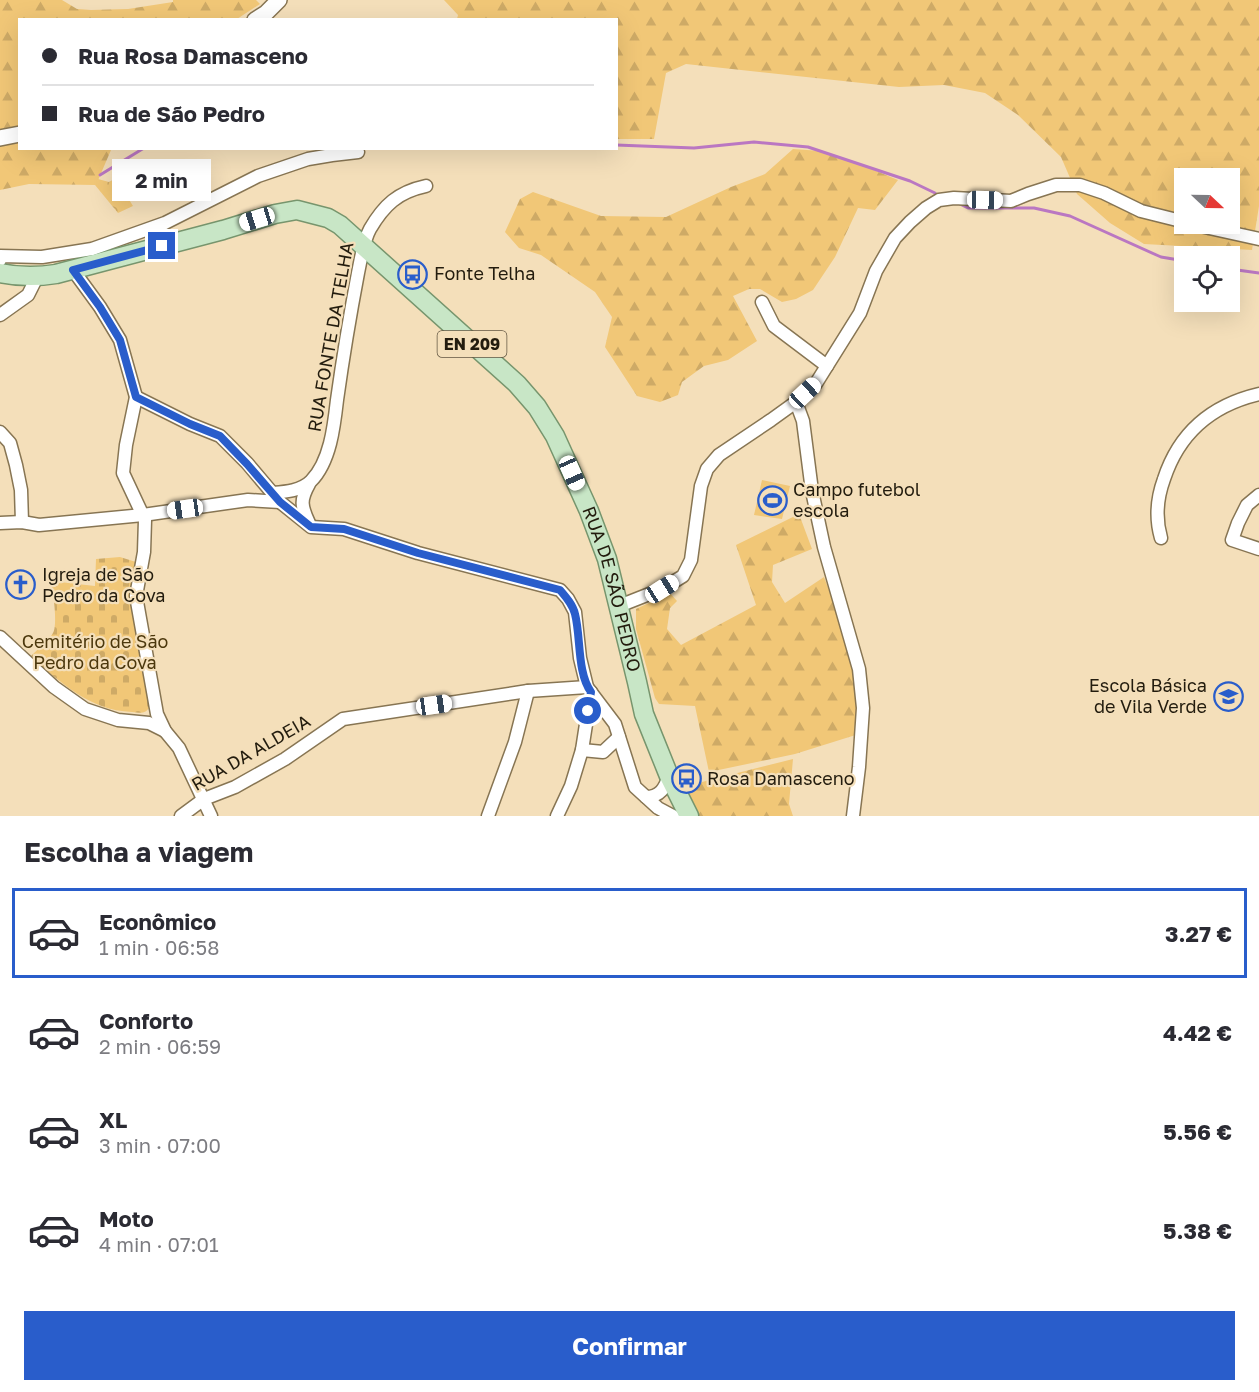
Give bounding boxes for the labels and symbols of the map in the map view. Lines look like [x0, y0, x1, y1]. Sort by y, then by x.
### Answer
callout: 2 min [112, 159, 212, 201]
north arrow [1174, 168, 1240, 234]
car [967, 191, 1003, 209]
car [237, 205, 277, 233]
route end [148, 232, 175, 259]
street label: RUA FONTE DA TELHA [302, 240, 358, 433]
bus stop icon: Fonte Telha [397, 258, 429, 290]
place label: Fonte Telha [434, 262, 535, 284]
road number: EN 209 [438, 331, 506, 357]
car [786, 374, 824, 412]
car [556, 453, 588, 493]
place label: Campo futebol escola [793, 478, 921, 521]
sports icon: Campo futebol escola [756, 484, 788, 516]
car [166, 498, 204, 520]
street label: RUA DE SÃO PEDRO [578, 503, 646, 674]
place label: Igreja de São Pedro da Cova [42, 563, 165, 606]
church icon: Igreja de São Pedro da Cova [5, 569, 37, 601]
car [642, 572, 682, 606]
park label: Cemitério de São Pedro da Cova [22, 630, 168, 673]
place label: Escola Básica de Vila Verde [1089, 674, 1207, 717]
school or university icon: Escola Básica de Vila Verde [1212, 680, 1244, 712]
car [415, 694, 453, 716]
route start [574, 697, 601, 724]
street label: RUA DA ALDEIA [187, 709, 314, 795]
bus stop icon: Rosa Damasceno [670, 763, 702, 795]
place label: Rosa Damasceno [707, 767, 855, 789]

